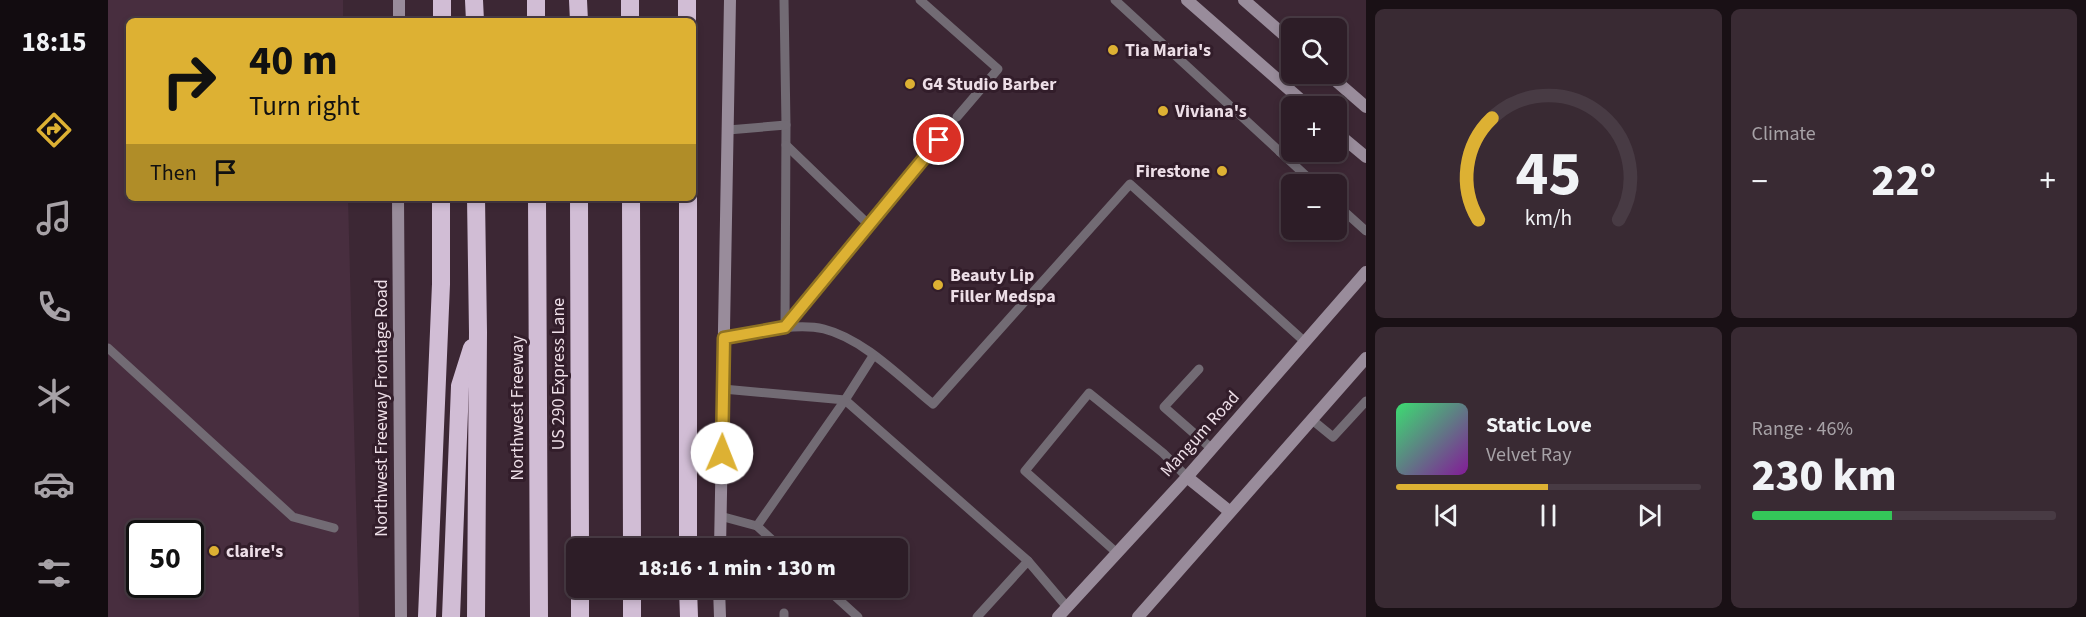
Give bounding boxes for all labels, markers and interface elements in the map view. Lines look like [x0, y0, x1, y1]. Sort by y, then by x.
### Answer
map controls [1281, 18, 1347, 240]
button: search [1281, 18, 1347, 84]
text: 18:15 [21, 23, 87, 62]
text: 40 m [249, 31, 338, 91]
place label: Tia Maria's [1125, 38, 1211, 63]
icon: right [150, 42, 228, 120]
marker: Tia Maria's [1106, 43, 1120, 57]
place label: G4 Studio Barber [922, 72, 1057, 97]
marker: G4 Studio Barber [903, 77, 917, 91]
text: Turn right [249, 87, 360, 126]
button: + [1281, 96, 1347, 162]
place label: Viviana's [1174, 99, 1247, 124]
marker: Viviana's [1156, 104, 1170, 118]
icon: directions [33, 109, 75, 151]
pin [913, 114, 964, 165]
text: Climate [1752, 120, 1816, 148]
icon: arrive [922, 123, 955, 156]
text: 45 [1515, 130, 1581, 219]
text: 22° [1871, 149, 1936, 213]
icon: arrive [209, 156, 242, 189]
text: Then [150, 157, 197, 189]
text: − [1752, 158, 1768, 205]
text: + [2040, 158, 2056, 205]
place label: Firestone [1136, 159, 1210, 184]
marker: Firestone [1215, 164, 1229, 178]
button: − [1281, 174, 1347, 240]
icon: music [33, 197, 75, 239]
text: km/h [1524, 204, 1572, 235]
place label: Beauty Lip Filler Medspa [950, 263, 1056, 309]
marker: Beauty Lip Filler Medspa [931, 278, 945, 292]
street label: Northwest Freeway Frontage Road [369, 279, 394, 537]
icon: phone [33, 286, 75, 328]
street label: US 290 Express Lane [546, 298, 571, 450]
street label: Northwest Freeway [505, 335, 530, 480]
icon: climate [33, 375, 75, 417]
street label: Mangum Road [1155, 385, 1245, 483]
text: Static Love [1486, 409, 1592, 441]
text: Range · 46% [1752, 415, 1853, 443]
position arrow [690, 421, 754, 485]
text: Velvet Ray [1486, 441, 1572, 469]
text: 230 km [1752, 444, 1897, 508]
icon: car [33, 463, 75, 505]
icon: previous [1430, 499, 1463, 532]
icon: pause [1532, 499, 1565, 532]
icon: next [1633, 499, 1666, 532]
speed limit sign: 50 [126, 520, 204, 598]
place label: claire's [226, 539, 283, 564]
marker: claire's [207, 544, 221, 558]
icon: filters [33, 552, 75, 594]
text: 18:16 · 1 min · 130 m [638, 552, 836, 584]

